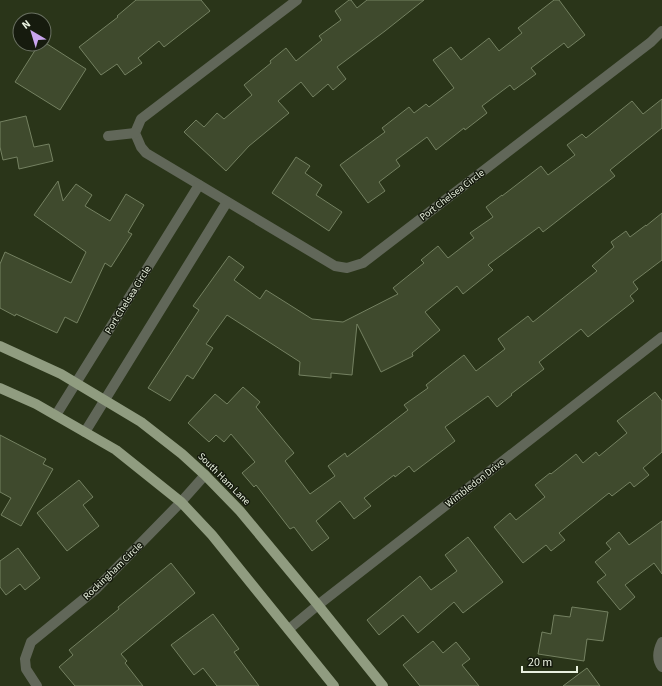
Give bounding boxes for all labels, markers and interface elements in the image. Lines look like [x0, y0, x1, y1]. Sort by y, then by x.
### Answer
north arrow [12, 12, 52, 52]
text: N [19, 16, 34, 33]
street label: Port Chelsea Circle [417, 166, 487, 224]
street label: Port Chelsea Circle [101, 263, 155, 337]
street label: South Ham Lane [195, 450, 253, 508]
street label: Wimbledon Drive [442, 455, 508, 511]
street label: Rockingham Circle [80, 539, 146, 603]
scale bar [522, 648, 577, 674]
text: 20 m [528, 654, 552, 671]

